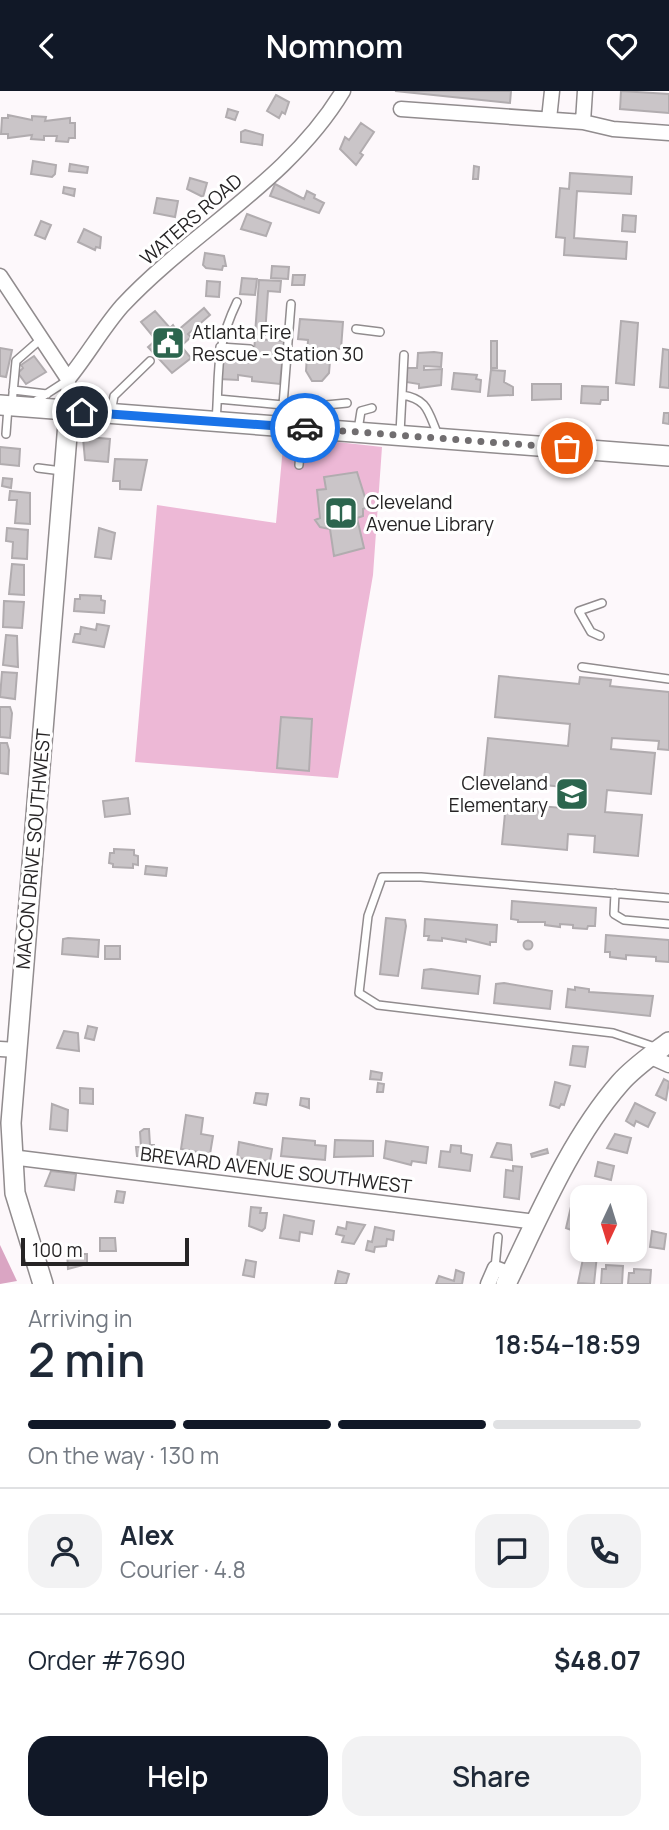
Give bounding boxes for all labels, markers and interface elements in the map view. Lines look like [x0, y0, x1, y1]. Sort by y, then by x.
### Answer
text: Nomnom [266, 24, 403, 68]
icon: back [28, 27, 66, 65]
icon: heart [603, 27, 641, 65]
street label: WATERS ROAD [134, 167, 248, 271]
place label: Atlanta Fire Rescue - Station 30 [192, 319, 364, 367]
public building icon: Atlanta Fire Rescue - Station 30 [149, 324, 187, 362]
pin [52, 382, 112, 442]
icon: home [63, 393, 101, 431]
courier [270, 393, 340, 463]
icon: car [286, 409, 324, 447]
pin [537, 418, 597, 478]
icon: bag [548, 429, 586, 467]
place label: Cleveland Avenue Library [366, 489, 494, 537]
library icon: Cleveland Avenue Library [322, 494, 360, 532]
street label: MACON DRIVE SOUTHWEST [10, 727, 57, 970]
place label: Cleveland Elementary [449, 770, 548, 818]
school or university icon: Cleveland Elementary [553, 775, 591, 813]
street label: BREVARD AVENUE SOUTHWEST [139, 1140, 414, 1200]
north arrow [570, 1185, 648, 1262]
map controls [570, 1185, 647, 1262]
scale bar [21, 1235, 189, 1267]
text: 100 m [32, 1237, 83, 1263]
text: Arriving in [28, 1302, 133, 1334]
text: 18:54–18:59 [495, 1326, 641, 1362]
text: 2 min [28, 1328, 145, 1391]
text: On the way · 130 m [28, 1439, 219, 1471]
button: person [28, 1514, 102, 1588]
button: chat [475, 1514, 549, 1588]
button: phone [567, 1514, 641, 1588]
text: Alex [120, 1517, 174, 1553]
text: Courier · 4.8 [120, 1553, 246, 1585]
text: Order #7690 [28, 1642, 186, 1678]
text: $48.07 [554, 1642, 641, 1678]
button: Help [28, 1736, 328, 1816]
button: Share [342, 1736, 641, 1816]

